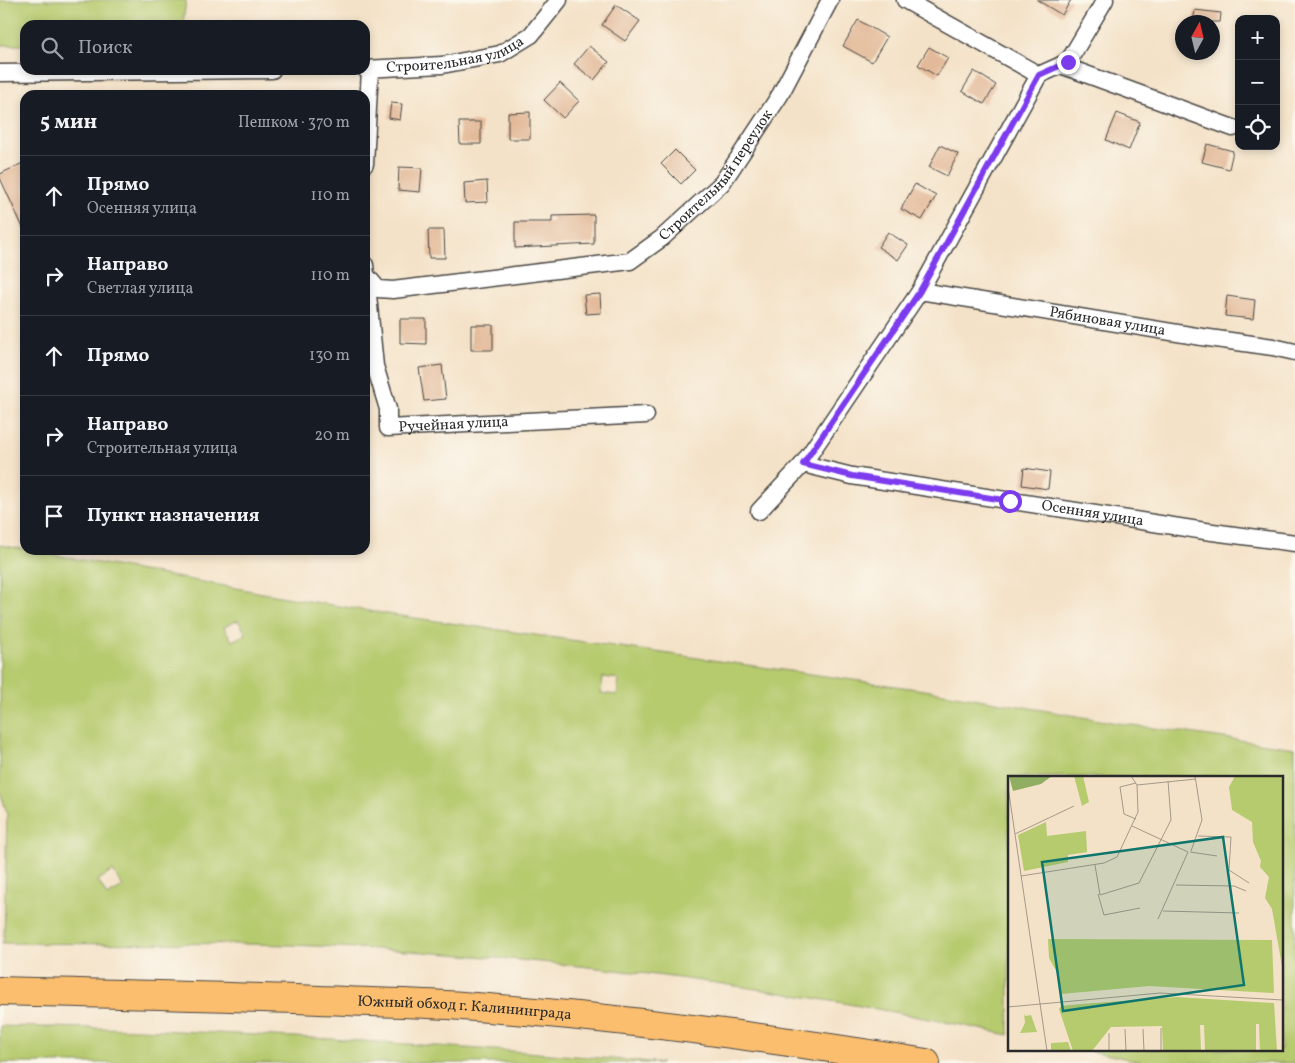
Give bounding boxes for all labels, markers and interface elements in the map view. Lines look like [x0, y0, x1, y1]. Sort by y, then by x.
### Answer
north arrow [1175, 15, 1220, 60]
map controls [1235, 15, 1280, 150]
button: + [1235, 15, 1280, 60]
search box [20, 20, 370, 75]
street label: Строительная улица [386, 31, 528, 78]
icon: search [38, 34, 66, 62]
text: Поиск [78, 35, 132, 61]
route end [1057, 51, 1080, 74]
button: − [1235, 60, 1280, 105]
button: locate [1235, 105, 1280, 150]
street label: Строительный переулок [654, 106, 778, 246]
text: 5 мин [40, 108, 97, 137]
text: Пешком · 370 m [238, 112, 350, 134]
text: Прямо [87, 172, 149, 198]
icon: ahead [40, 182, 68, 210]
text: 110 m [311, 185, 350, 207]
text: Осенняя улица [87, 198, 197, 220]
text: Направо [87, 252, 169, 278]
icon: right [40, 262, 68, 290]
text: 110 m [311, 265, 350, 287]
text: Светлая улица [87, 278, 193, 300]
street label: Рябиновая улица [1048, 302, 1167, 341]
icon: ahead [40, 342, 68, 370]
text: Прямо [87, 343, 149, 369]
text: 130 m [309, 345, 350, 367]
street label: Ручейная улица [398, 411, 509, 438]
text: Направо [87, 412, 169, 438]
icon: right [40, 422, 68, 450]
text: 20 m [315, 425, 350, 447]
text: Строительная улица [87, 438, 238, 460]
route start [999, 490, 1022, 513]
street label: Осенняя улица [1040, 495, 1145, 532]
icon: arrive [40, 502, 68, 530]
text: Пункт назначения [87, 503, 260, 529]
inset map [1008, 776, 1282, 1050]
street label: Южный обход г. Калининграда [357, 991, 573, 1026]

